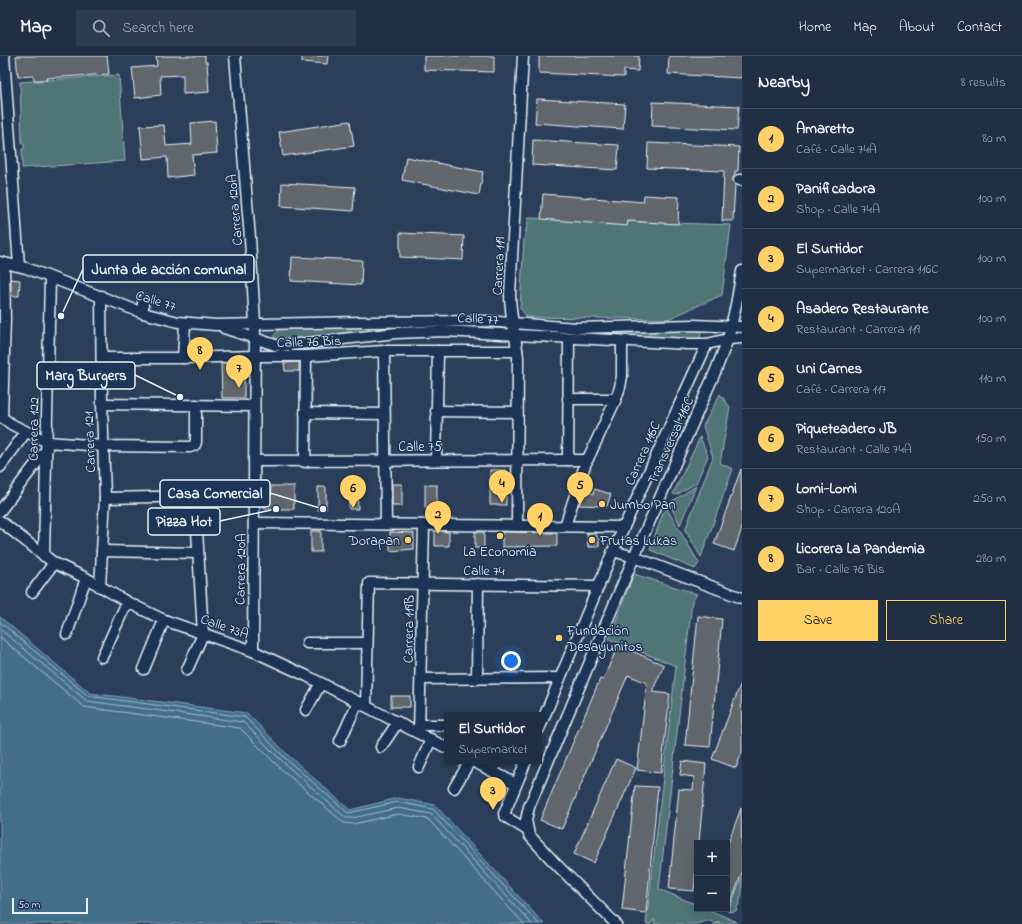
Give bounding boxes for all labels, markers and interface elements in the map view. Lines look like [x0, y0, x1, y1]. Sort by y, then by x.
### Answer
search box [76, 10, 356, 46]
text: Map [20, 14, 52, 41]
icon: search [90, 17, 112, 39]
text: Search here [122, 17, 194, 39]
text: Home [799, 17, 831, 38]
text: Map [853, 17, 877, 38]
text: About [899, 17, 935, 38]
text: Contact [957, 17, 1002, 38]
text: Nearby [758, 70, 810, 95]
text: 8 results [961, 73, 1006, 92]
text: Amaretto [796, 118, 854, 140]
text: 1 [769, 129, 773, 148]
text: 80 m [982, 129, 1006, 148]
text: Café · Calle 74A [796, 140, 877, 159]
street label: Carrera 120A [222, 173, 249, 246]
text: Panificadora [796, 178, 875, 200]
text: 2 [768, 189, 774, 208]
text: 100 m [977, 189, 1006, 208]
text: Shop · Calle 74A [796, 200, 880, 219]
street label: Carrera 119 [487, 235, 512, 296]
text: El Surtidor [796, 238, 863, 260]
text: 3 [768, 249, 774, 268]
text: 100 m [977, 249, 1006, 268]
callout: Junta de acción comunal [83, 255, 254, 282]
text: Junta de acción comunal [92, 259, 247, 281]
text: Supermarket · Carrera 116C [796, 260, 938, 279]
street label: Calle 77 [133, 285, 179, 318]
text: Asadero Restaurante [796, 298, 929, 320]
street label: Calle 77 [457, 308, 499, 331]
text: 4 [768, 309, 774, 328]
text: 100 m [977, 309, 1006, 328]
text: Restaurant · Carrera 119 [796, 320, 920, 339]
street label: Calle 76 Bis [277, 331, 342, 354]
pin: 8 [187, 337, 213, 370]
pin: 7 [226, 355, 252, 388]
text: Uni Carnes [796, 358, 862, 380]
callout: Marg Burgers [37, 362, 135, 389]
text: Marg Burgers [45, 365, 127, 389]
text: 5 [767, 369, 775, 388]
text: 110 m [979, 369, 1006, 388]
text: Café · Carrera 117 [796, 380, 886, 399]
street label: Transversal 116C [643, 393, 700, 488]
street label: Carrera 122 [23, 397, 46, 461]
street label: Carrera 121 [79, 410, 102, 473]
street label: Carrera 116C [620, 418, 667, 489]
text: Piqueteadero JB [796, 418, 897, 440]
text: 6 [768, 429, 774, 448]
text: 150 m [975, 429, 1006, 448]
street label: Calle 75 [398, 437, 442, 458]
text: Restaurant · Calle 74A [796, 440, 912, 459]
pin: 4 [489, 470, 515, 503]
pin: 5 [567, 472, 593, 505]
pin: 6 [340, 475, 366, 508]
text: Lomi-Lomi [796, 478, 857, 500]
callout: Casa Comercial [160, 480, 270, 507]
text: Casa Comercial [168, 483, 263, 505]
text: 7 [768, 489, 774, 508]
text: 250 m [973, 489, 1006, 508]
place label: Jumbo Pan [610, 495, 676, 516]
marker: Jumbo Pan [597, 499, 607, 509]
text: Shop · Carrera 120A [796, 500, 900, 519]
pin: 2 [425, 501, 451, 534]
pin: 1 [527, 503, 553, 536]
callout: Pizza Hot [148, 508, 220, 535]
text: Pizza Hot [156, 511, 213, 533]
place label: Dorapan [347, 531, 400, 552]
marker: La Economía [495, 531, 505, 541]
place label: Frutas Lukas [599, 531, 677, 552]
street label: Carrera 120A [230, 533, 253, 605]
marker: Dorapan [403, 535, 413, 545]
marker: Frutas Lukas [587, 535, 597, 545]
text: Licorera La Pandemia [796, 538, 925, 560]
place label: La Economía [463, 542, 537, 563]
text: 8 [769, 549, 773, 568]
text: 280 m [976, 549, 1006, 568]
text: Bar · Calle 76 Bis [796, 560, 885, 579]
street label: Calle 74 [463, 561, 505, 582]
street label: Carrera 119B [398, 595, 421, 663]
button: Save [758, 600, 878, 641]
button: Share [886, 600, 1006, 641]
street label: Calle 73A [197, 609, 252, 645]
place label: Fundación Desayunitos [566, 621, 643, 659]
marker: Fundación Desayunitos [554, 633, 564, 643]
your location [501, 651, 521, 671]
popup [444, 712, 542, 764]
text: El Surtidor [458, 718, 525, 740]
text: Supermarket [458, 740, 528, 759]
pin: 3 [480, 777, 506, 810]
map controls [694, 840, 730, 912]
button: + [694, 840, 730, 876]
button: − [694, 876, 730, 912]
scale bar [12, 896, 88, 915]
text: 50 m [18, 897, 40, 913]

